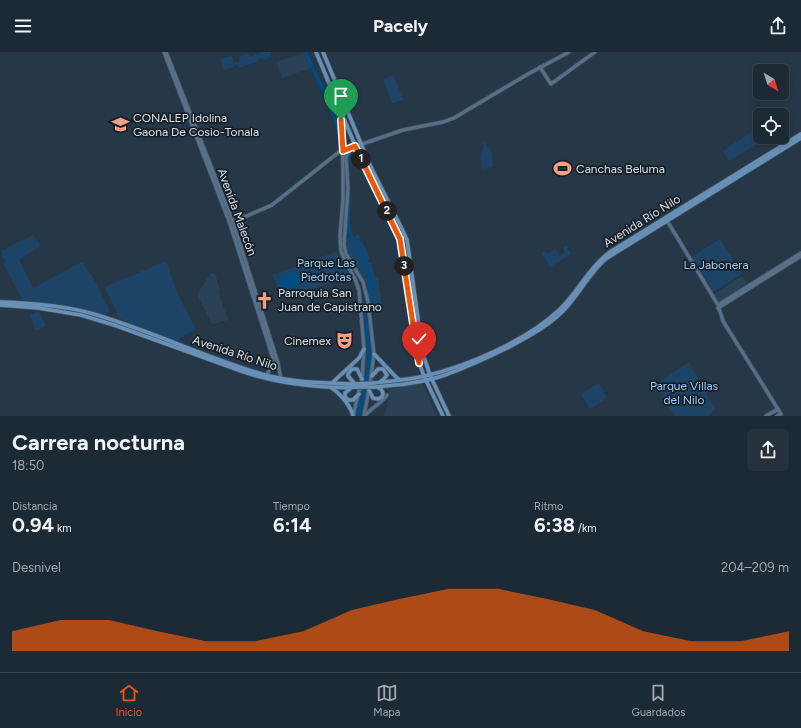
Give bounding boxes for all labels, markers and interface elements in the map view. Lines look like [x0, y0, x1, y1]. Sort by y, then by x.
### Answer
icon: menu [12, 15, 34, 37]
text: Pacely [373, 15, 428, 37]
icon: share [767, 15, 789, 37]
north arrow [753, 64, 789, 100]
map controls [753, 64, 789, 144]
pin [324, 79, 358, 120]
icon: arrive [330, 85, 352, 107]
button: locate [753, 108, 789, 144]
place label: CONALEP Idolina Gaona De Cosio-Tonala [133, 111, 259, 139]
school or university icon: CONALEP Idolina Gaona De Cosio-Tonala [110, 115, 130, 135]
pin: 1 [351, 149, 371, 169]
text: 1 [359, 152, 363, 165]
sports icon: Canchas Beluma [553, 159, 573, 179]
place label: Canchas Beluma [576, 162, 665, 176]
street label: Avenida Malecón [215, 166, 259, 258]
street label: Avenida Río Nilo [601, 192, 683, 250]
pin: 2 [377, 201, 397, 221]
text: 2 [384, 204, 390, 217]
park label: Parque Las Piedrotas [297, 256, 355, 284]
pin: 3 [394, 256, 414, 276]
park label: La Jabonera [683, 258, 749, 272]
text: 3 [401, 259, 407, 272]
place label: Parroquia San Juan de Capistrano [278, 286, 382, 314]
church icon: Parroquia San Juan de Capistrano [255, 290, 275, 310]
pin [402, 322, 436, 363]
icon: check [408, 328, 430, 350]
theatre icon: Cinemex [334, 331, 354, 351]
street label: Avenida Río Nilo [191, 333, 279, 373]
place label: Cinemex [284, 334, 331, 348]
park label: Parque Villas del Nilo [650, 379, 719, 407]
text: Carrera nocturna [12, 429, 185, 456]
button: share [747, 429, 789, 471]
text: 18:50 [12, 458, 44, 473]
text: Distancia [12, 500, 57, 513]
text: Tiempo [273, 500, 310, 513]
text: Ritmo [534, 500, 563, 513]
text: 0.94 [12, 513, 54, 537]
text: 6:14 [273, 513, 312, 537]
text: 6:38 [534, 513, 575, 537]
text: km [54, 522, 72, 535]
text: /km [575, 522, 597, 535]
text: Desnivel [12, 560, 61, 575]
text: 204–209 m [721, 560, 789, 575]
tab: Inicio [116, 682, 142, 719]
tab: Mapa [373, 682, 400, 719]
tab: Guardados [632, 682, 685, 719]

